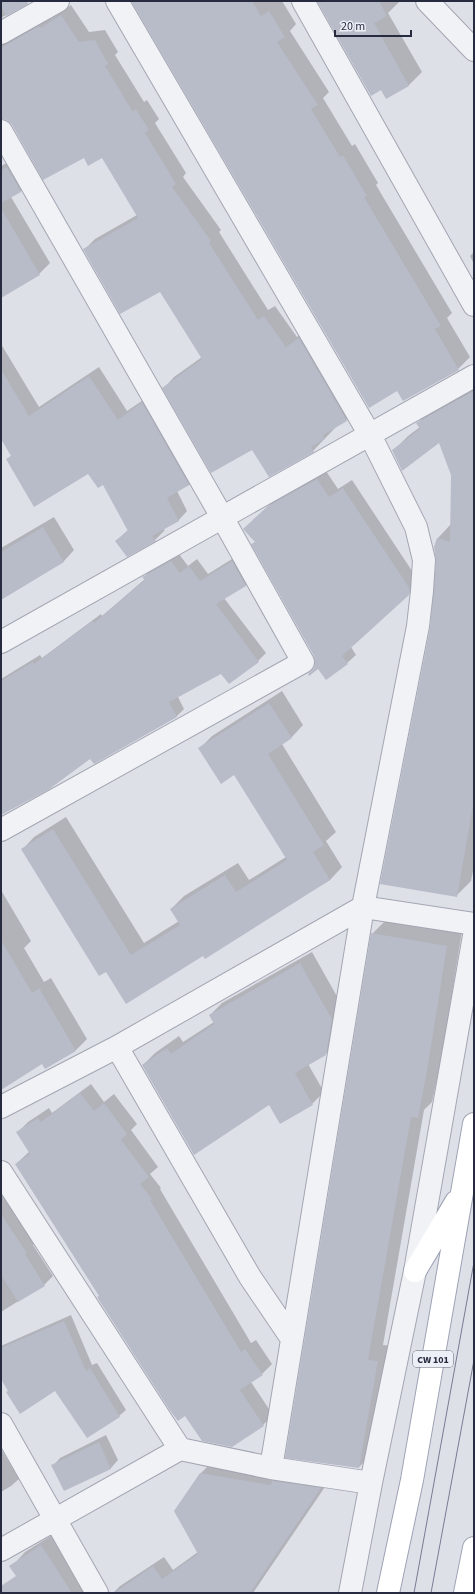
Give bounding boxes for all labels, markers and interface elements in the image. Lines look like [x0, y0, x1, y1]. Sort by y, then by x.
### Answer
scale bar [335, 12, 411, 38]
text: 20 m [341, 18, 365, 35]
road number: CW 101 [413, 1351, 453, 1367]

